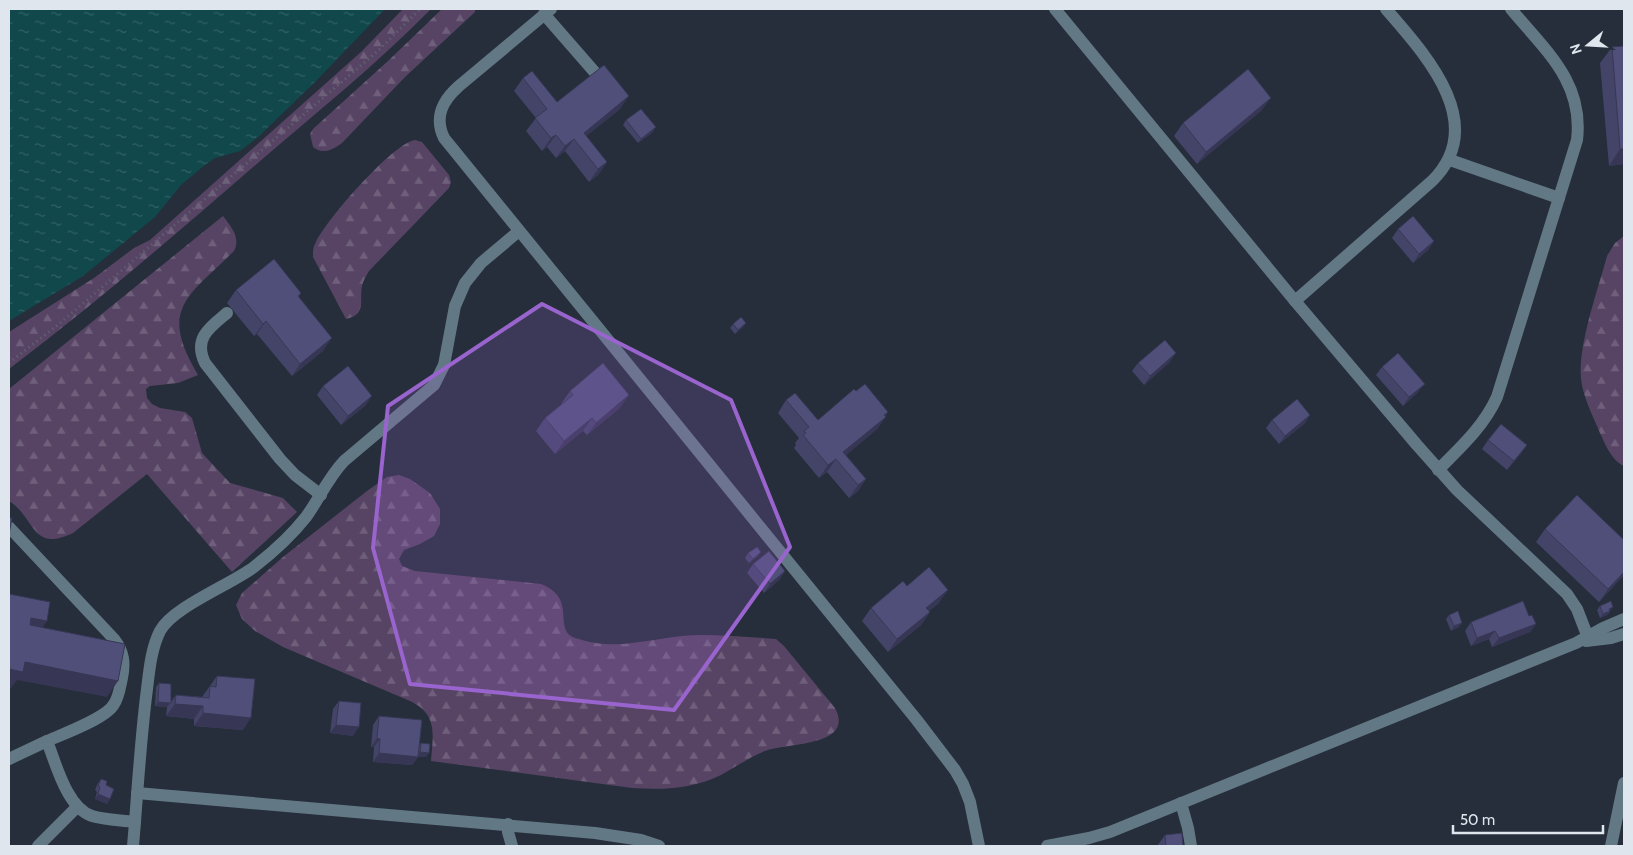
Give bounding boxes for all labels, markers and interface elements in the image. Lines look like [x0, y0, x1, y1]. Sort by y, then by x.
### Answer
north arrow [1563, 20, 1613, 70]
text: N [1566, 42, 1586, 57]
scale bar [1453, 802, 1603, 834]
text: 50 m [1460, 811, 1495, 829]

